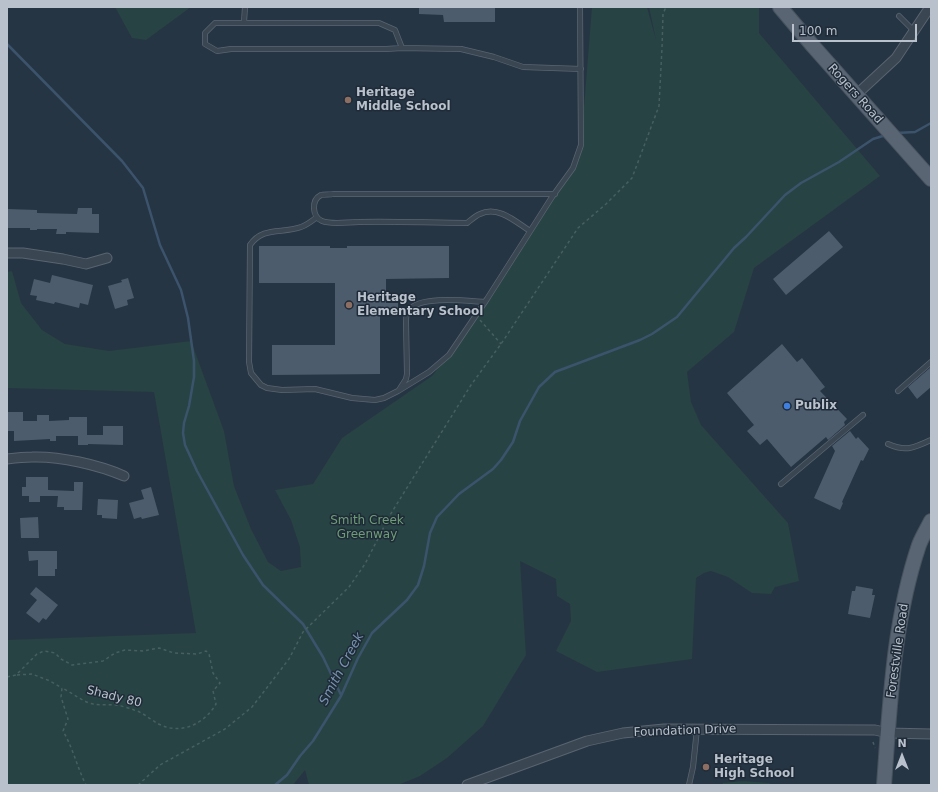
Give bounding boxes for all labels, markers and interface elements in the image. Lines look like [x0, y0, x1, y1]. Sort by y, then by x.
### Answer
scale bar [794, 16, 919, 42]
text: 100 m [799, 24, 837, 38]
street label: Rogers Road [824, 61, 886, 127]
place label: Heritage Middle School [356, 86, 451, 114]
marker: Heritage Middle School [343, 95, 353, 105]
place label: Heritage Elementary School [357, 291, 483, 319]
marker: Heritage Elementary School [344, 300, 354, 310]
place label: Publix [795, 399, 837, 413]
marker: Publix [782, 401, 792, 411]
park label: Smith Creek Greenway [330, 514, 404, 542]
street label: Forestville Road [884, 603, 912, 699]
water label: Smith Creek [316, 630, 368, 708]
street label: Shady 80 [85, 683, 143, 711]
street label: Foundation Drive [633, 722, 737, 740]
north arrow [882, 736, 922, 776]
text: N [897, 737, 907, 750]
place label: Heritage High School [714, 753, 794, 781]
marker: Heritage High School [701, 762, 711, 772]

